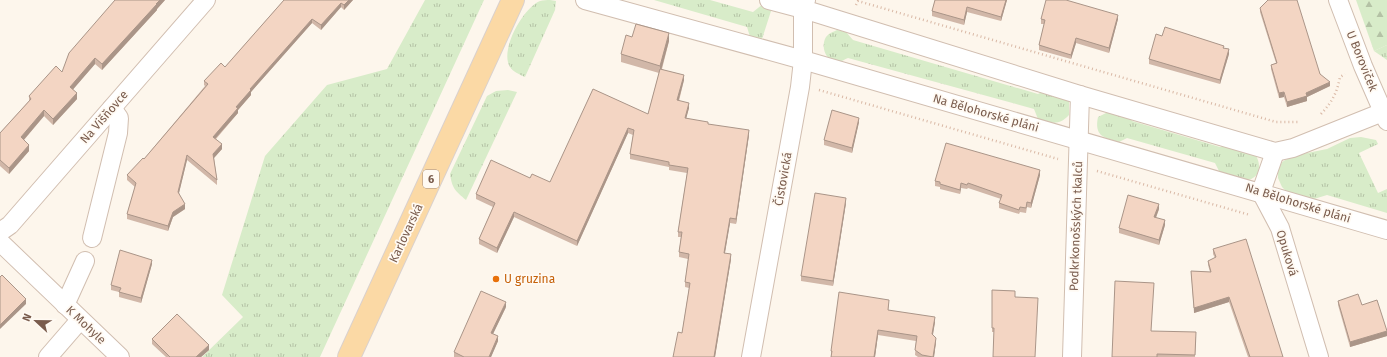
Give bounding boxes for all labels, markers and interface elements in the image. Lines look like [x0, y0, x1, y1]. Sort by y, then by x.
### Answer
street label: U Boroviček [1343, 29, 1381, 94]
street label: Na Višňovce [77, 88, 131, 146]
street label: Na Bělohorské pláni [931, 91, 1041, 135]
street label: Čistovická [770, 151, 795, 207]
street label: Podkrkonošských tkalců [1067, 161, 1085, 291]
road number: 6 [423, 170, 439, 188]
street label: Na Bělohorské pláni [1244, 180, 1352, 226]
street label: Karlovarská [386, 201, 426, 265]
street label: Opuková [1273, 228, 1301, 278]
place label: U gruzina [504, 272, 555, 286]
marker: U gruzina [491, 274, 501, 284]
north arrow [16, 301, 56, 341]
street label: K Mohyle [63, 303, 109, 347]
text: N [20, 312, 35, 323]

